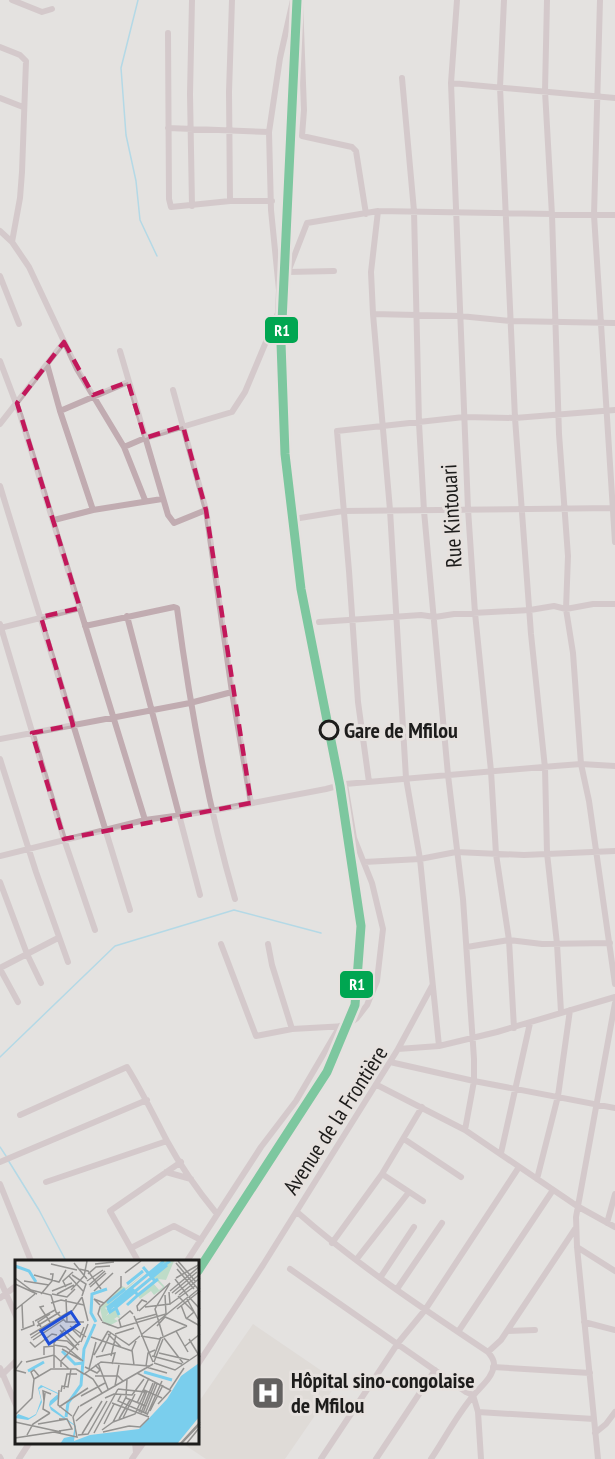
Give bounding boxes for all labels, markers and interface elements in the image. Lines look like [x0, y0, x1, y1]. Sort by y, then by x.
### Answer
line badge: R1 [264, 316, 299, 344]
text: R1 [274, 320, 290, 340]
street label: Rue Kintouari [434, 464, 468, 568]
place label: Gare de Mfilou [344, 716, 458, 744]
marker: Gare de Mfilou [319, 720, 339, 740]
line badge: R1 [339, 970, 374, 999]
text: R1 [349, 974, 365, 994]
street label: Avenue de la Frontière [277, 1040, 393, 1200]
inset map [15, 1260, 200, 1444]
place label: Hôpital sino-congolaise de Mfilou [291, 1366, 475, 1419]
hospital icon: Hôpital sino-congolaise de Mfilou [250, 1375, 286, 1411]

